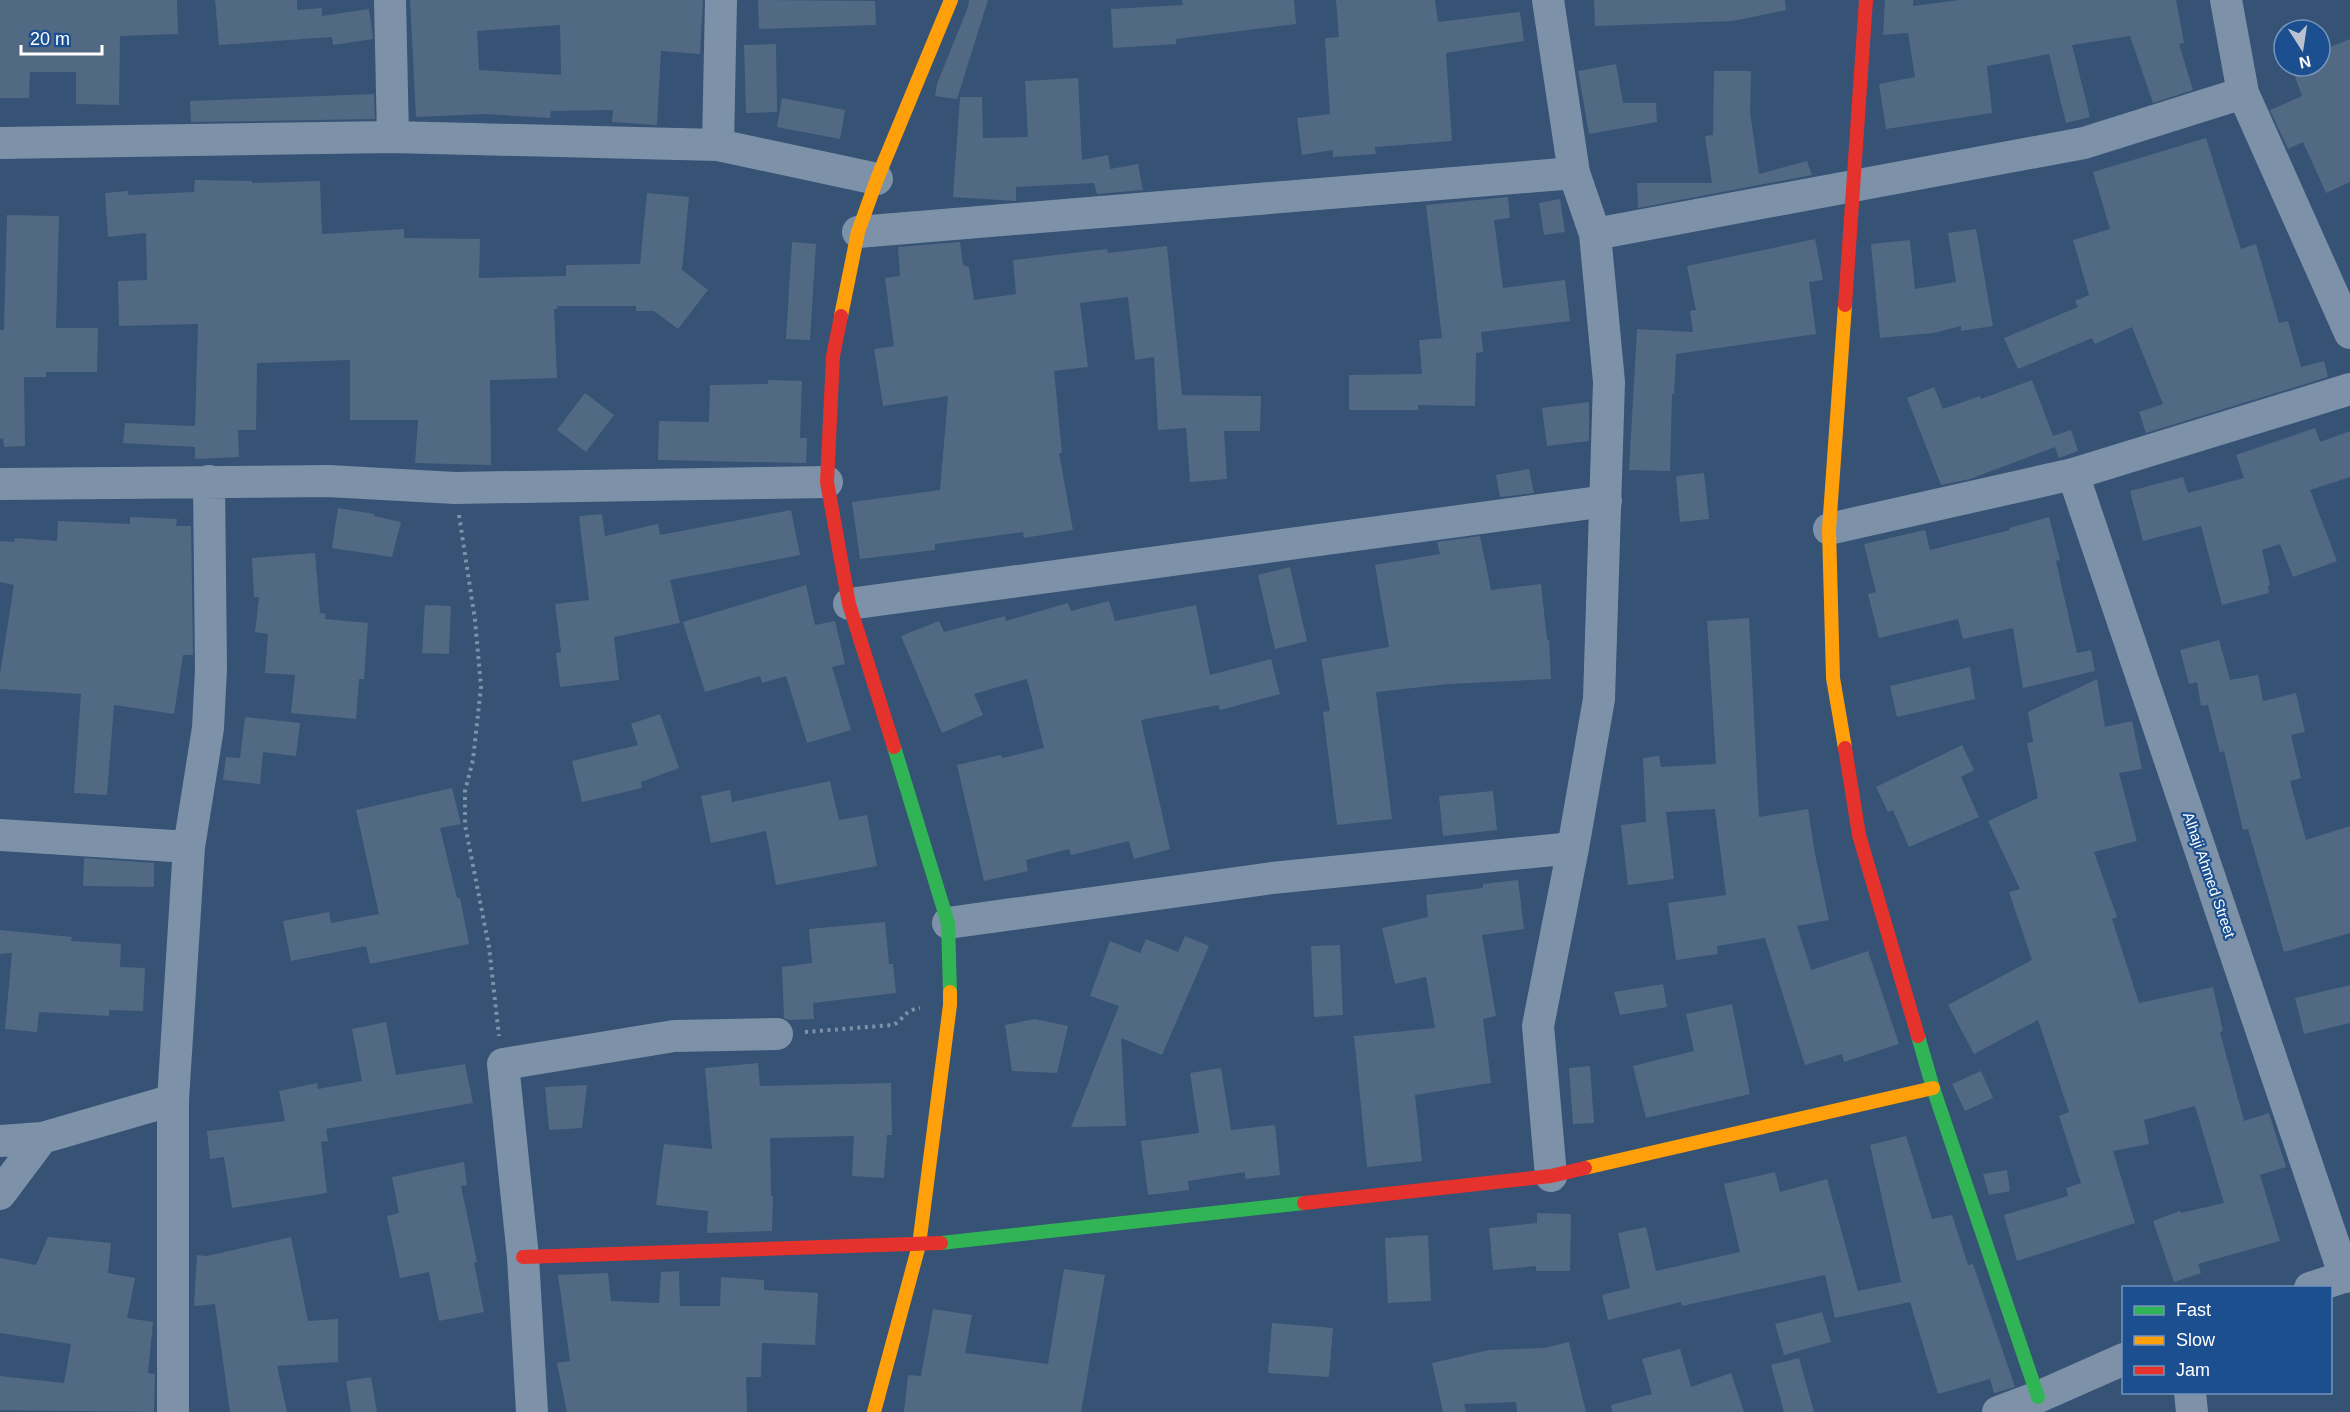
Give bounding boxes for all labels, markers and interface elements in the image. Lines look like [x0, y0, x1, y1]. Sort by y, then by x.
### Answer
scale bar [21, 18, 102, 56]
north arrow [2272, 18, 2332, 78]
text: 20 m [30, 29, 70, 49]
text: N [2298, 53, 2312, 72]
street label: Alhaji Ahmed Street [2180, 810, 2239, 941]
legend [2122, 1286, 2332, 1394]
text: Fast [2176, 1300, 2211, 1320]
text: Slow [2176, 1330, 2216, 1350]
text: Jam [2176, 1360, 2210, 1380]

